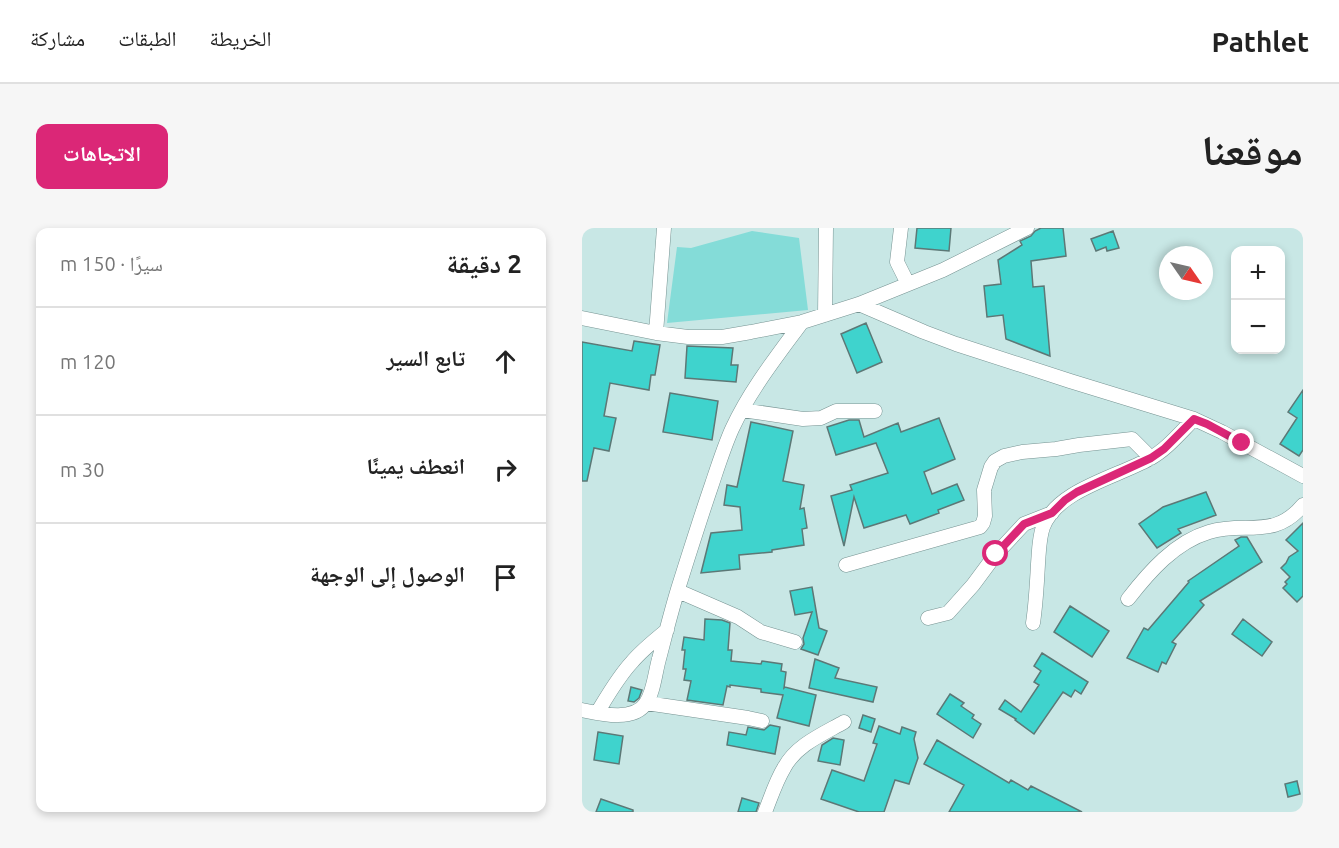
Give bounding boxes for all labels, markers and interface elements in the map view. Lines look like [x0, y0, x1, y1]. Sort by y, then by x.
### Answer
text: مشاركة [30, 26, 85, 50]
text: الطبقات [118, 26, 177, 50]
text: الخريطة [210, 26, 271, 50]
text: Pathlet [1211, 26, 1309, 57]
button: الاتجاهات [36, 124, 168, 189]
text: موقعنا [1202, 126, 1303, 173]
north arrow [1159, 246, 1213, 300]
map controls [1231, 246, 1285, 354]
button: + [1231, 246, 1285, 300]
text: 2 دقيقة [447, 249, 522, 278]
text: سيرًا · 150 m [60, 252, 163, 275]
button: − [1231, 300, 1285, 354]
text: تابع السير [386, 345, 465, 370]
icon: ahead [489, 345, 522, 378]
text: 120 m [60, 350, 116, 373]
route end [1228, 429, 1254, 455]
text: انعطف يمينًا [366, 453, 465, 478]
icon: right [489, 453, 522, 486]
text: 30 m [60, 458, 104, 481]
route start [982, 540, 1008, 566]
text: الوصول إلى الوجهة [310, 561, 465, 586]
icon: arrive [489, 561, 522, 594]

